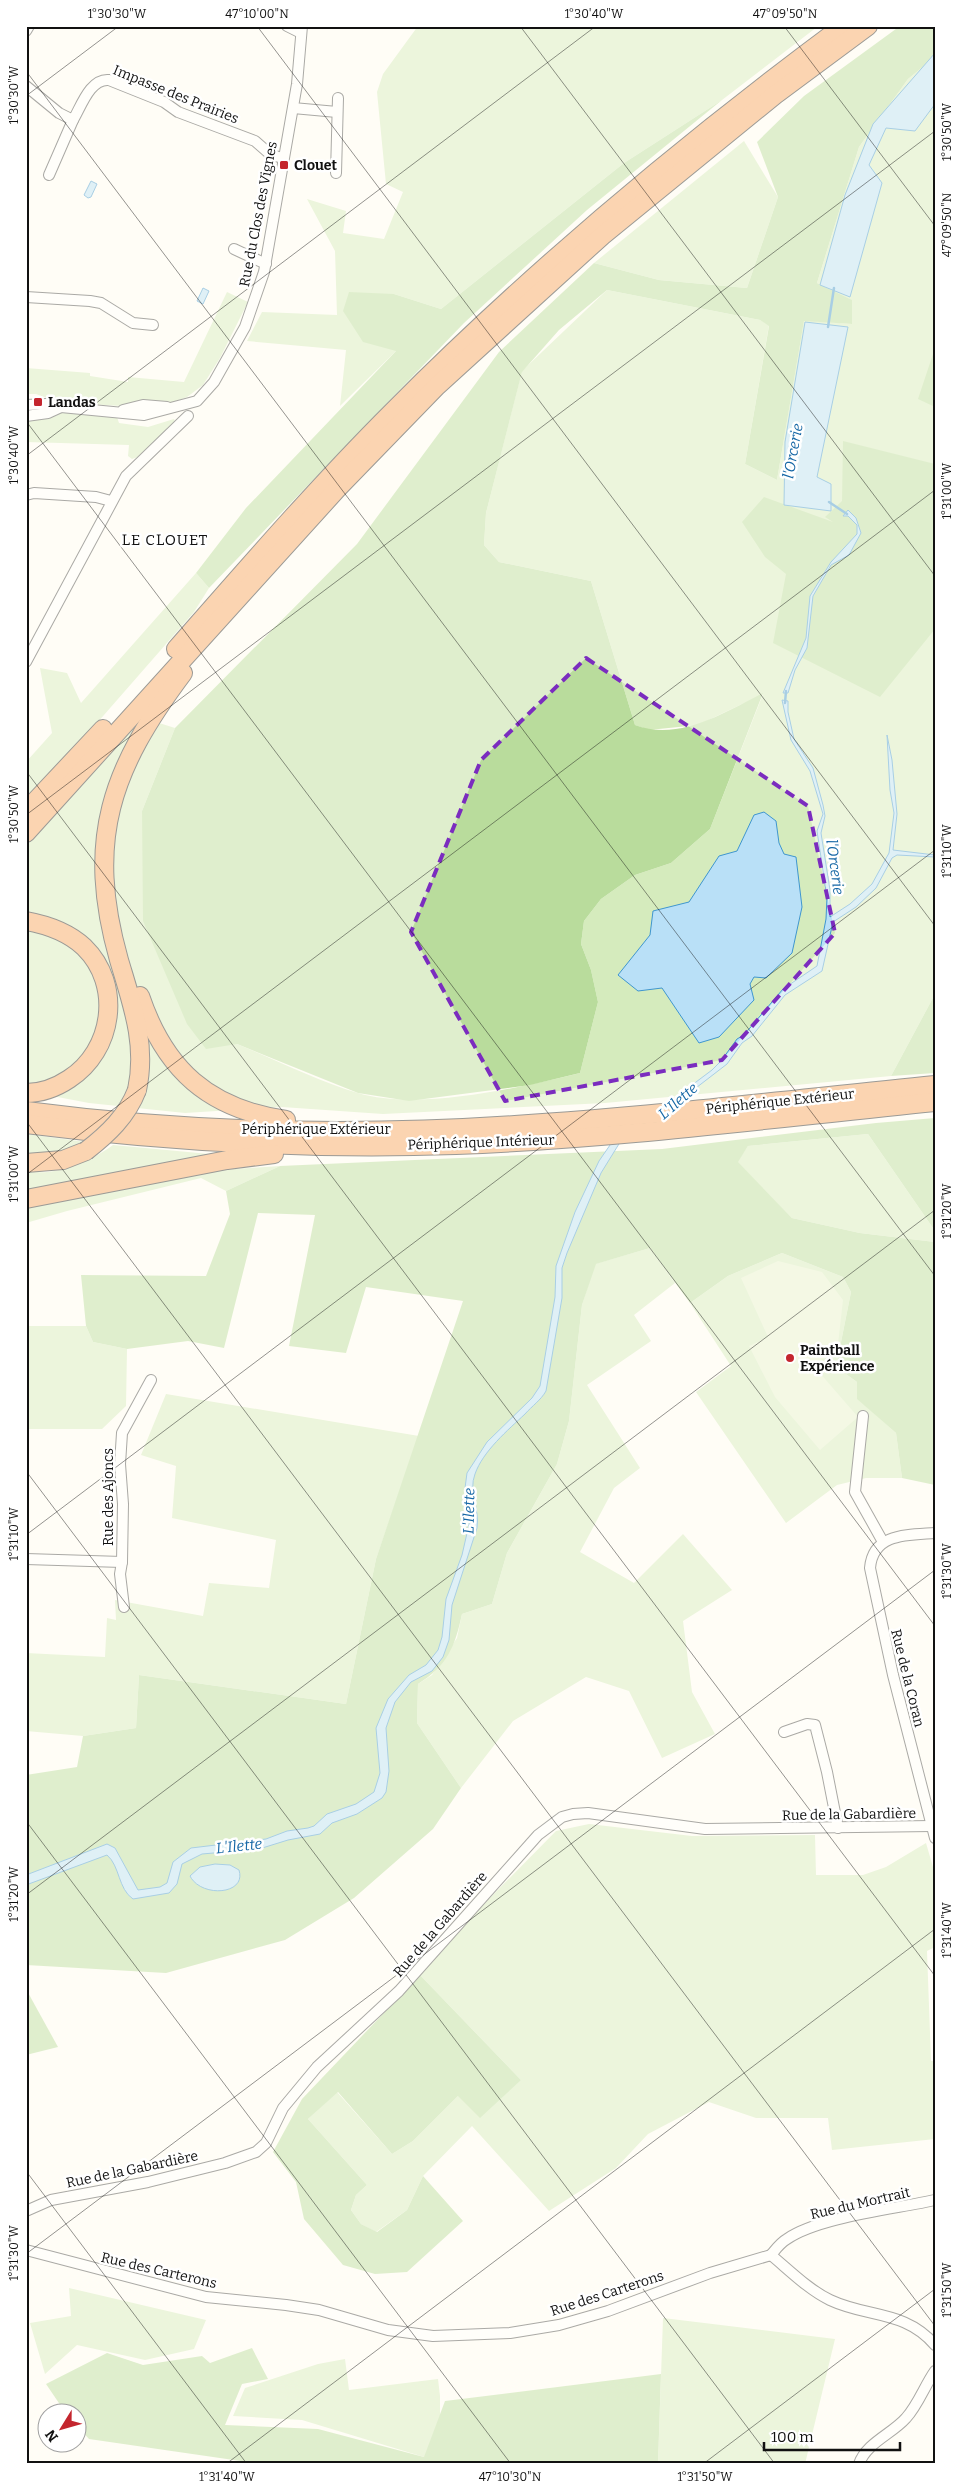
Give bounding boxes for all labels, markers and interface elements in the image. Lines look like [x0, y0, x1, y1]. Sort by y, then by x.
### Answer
text: 1°30'30"W [88, 7, 147, 21]
text: 47°10'00"N [225, 7, 289, 21]
text: 1°30'40"W [565, 7, 624, 21]
text: 47°09'50"N [753, 7, 818, 21]
street label: Impasse des Prairies [111, 62, 241, 127]
text: 1°30'30"W [7, 65, 21, 124]
text: 1°30'50"W [940, 102, 954, 161]
street label: Rue du Clos des Vignes [236, 140, 281, 288]
place label: Clouet [294, 157, 338, 174]
marker: Clouet [278, 159, 290, 171]
text: 47°09'50"N [940, 192, 954, 257]
place label: Landas [48, 394, 96, 411]
marker: Landas [32, 396, 44, 408]
water label: l'Orcerie [779, 422, 807, 480]
text: 1°30'40"W [7, 425, 21, 484]
text: 1°31'00"W [940, 462, 954, 519]
district label: LE CLOUET [122, 531, 208, 549]
text: 1°30'50"W [7, 784, 21, 843]
text: 1°31'10"W [940, 823, 954, 878]
water label: l'Orcerie [822, 838, 848, 896]
water label: L'Ilette [655, 1079, 702, 1123]
street label: Périphérique Extérieur [705, 1085, 855, 1118]
street label: Périphérique Extérieur [241, 1121, 391, 1138]
street label: Périphérique Intérieur [407, 1131, 555, 1154]
text: 1°31'00"W [7, 1145, 21, 1202]
text: 1°31'20"W [940, 1183, 954, 1239]
place label: Paintball Expérience [800, 1342, 875, 1375]
marker: Paintball Expérience [784, 1352, 796, 1364]
street label: Rue des Ajoncs [100, 1448, 117, 1546]
water label: L'Ilette [460, 1487, 478, 1534]
text: 1°31'10"W [7, 1506, 21, 1561]
text: 1°31'30"W [940, 1543, 954, 1599]
street label: Rue de la Coran [887, 1627, 928, 1729]
street label: Rue de la Gabardière [782, 1805, 916, 1824]
water label: L'Ilette [215, 1835, 263, 1857]
text: 1°31'20"W [7, 1866, 21, 1922]
street label: Rue de la Gabardière [390, 1868, 491, 1981]
text: 1°31'40"W [940, 1901, 954, 1958]
street label: Rue de la Gabardière [65, 2147, 200, 2192]
street label: Rue du Mortrait [808, 2184, 912, 2223]
text: 1°31'30"W [7, 2225, 21, 2281]
street label: Rue des Carterons [99, 2249, 218, 2292]
text: 1°31'50"W [940, 2262, 954, 2318]
street label: Rue des Carterons [548, 2267, 666, 2320]
north arrow [38, 2402, 88, 2452]
scale bar [764, 2420, 900, 2452]
text: N [42, 2426, 62, 2445]
text: 100 m [771, 2428, 814, 2446]
text: 1°31'40"W [199, 2470, 256, 2484]
text: 47°10'30"N [479, 2470, 542, 2484]
text: 1°31'50"W [677, 2470, 733, 2484]

